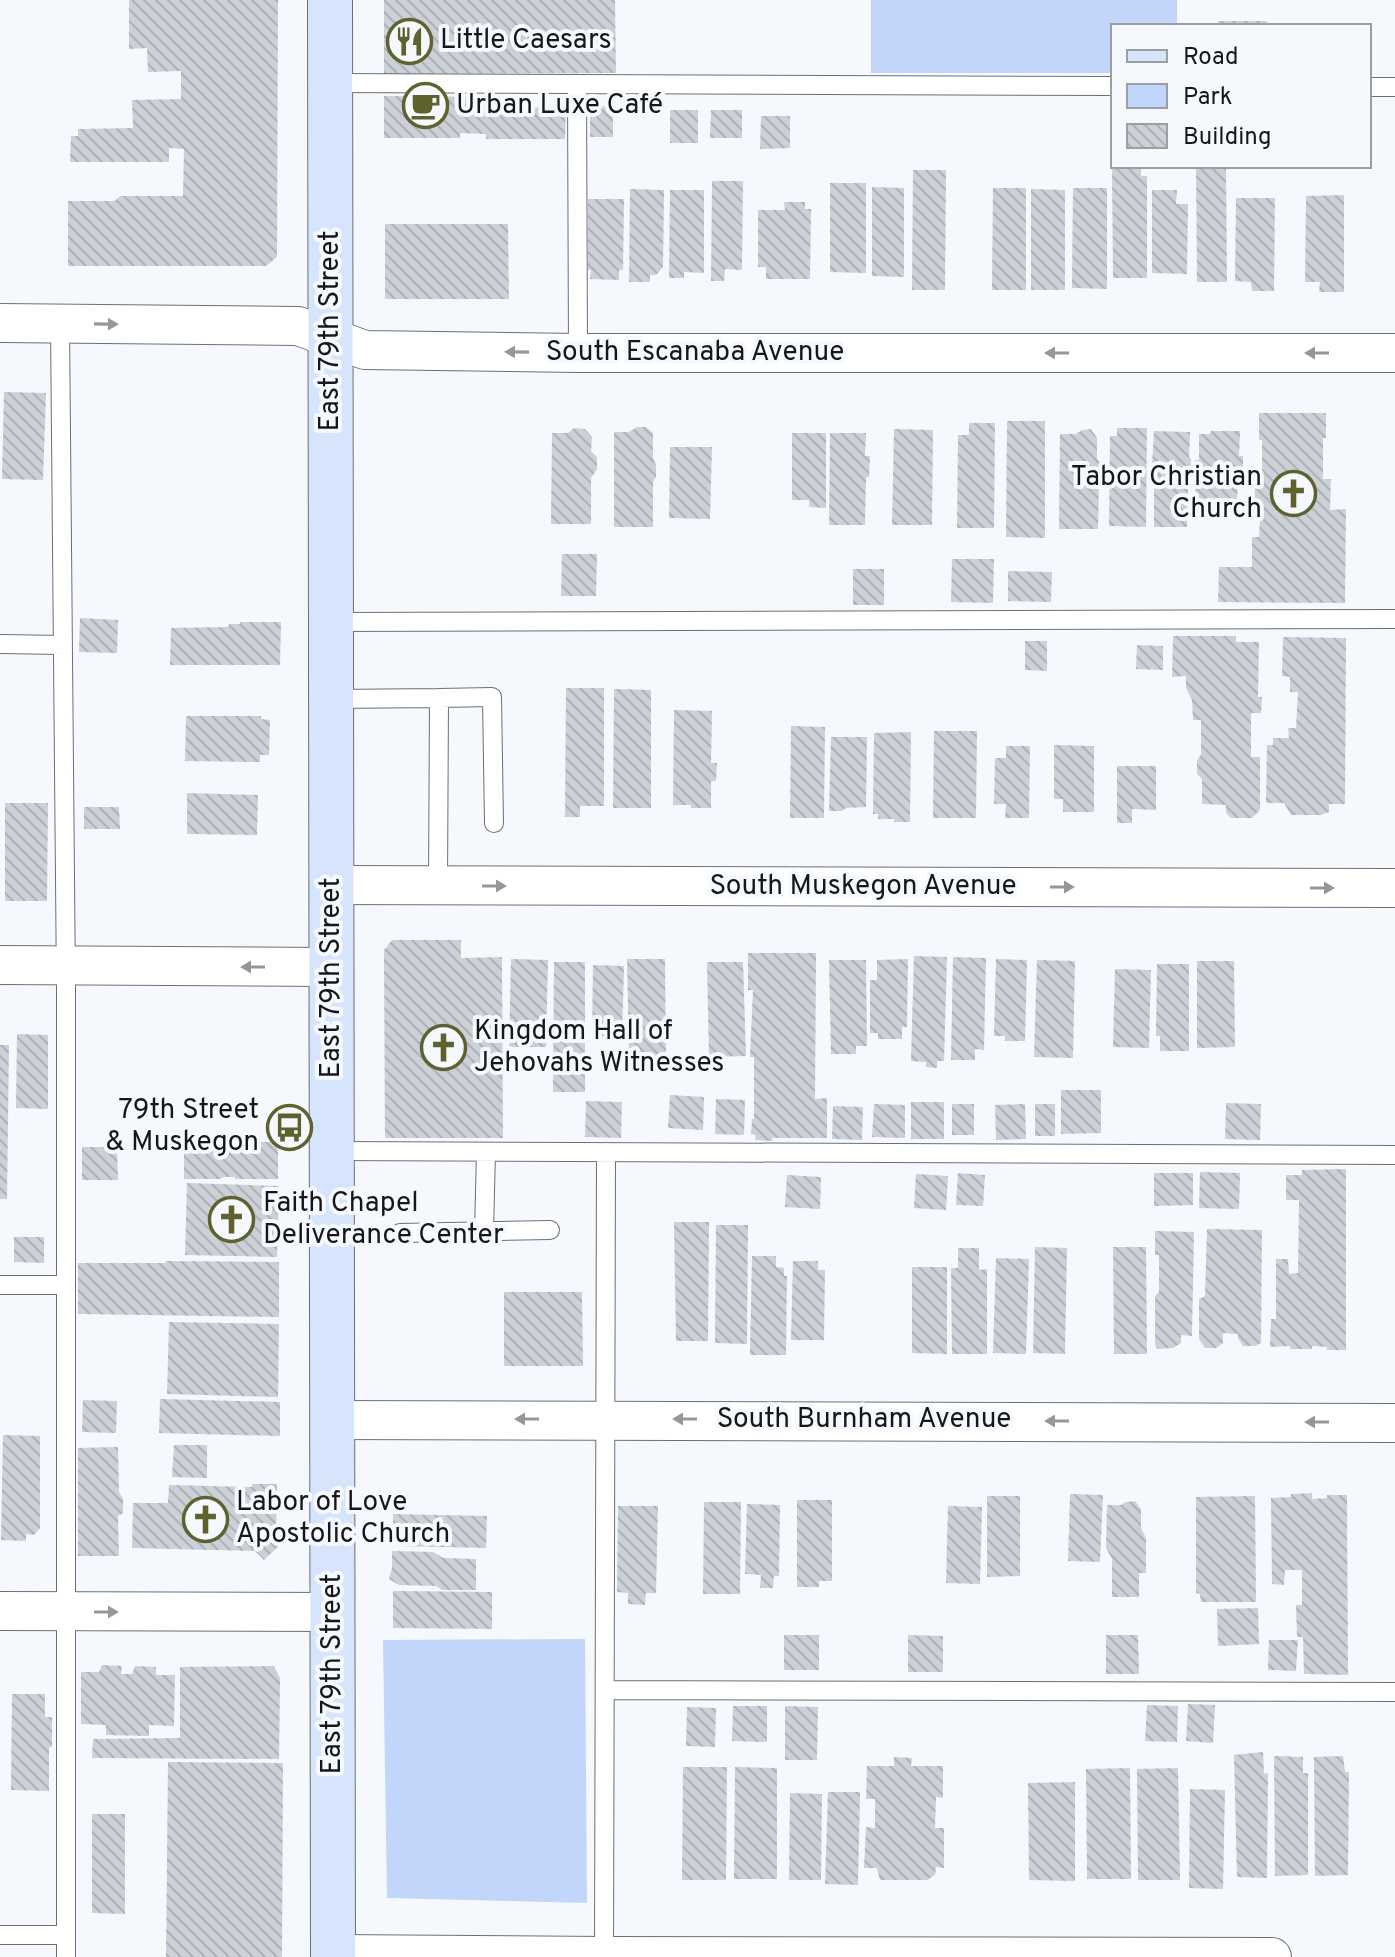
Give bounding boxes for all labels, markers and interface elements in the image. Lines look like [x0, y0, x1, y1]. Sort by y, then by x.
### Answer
restaurant icon: Little Caesars [385, 17, 433, 65]
place label: Little Caesars [440, 23, 612, 59]
legend [1111, 24, 1371, 168]
text: Road [1183, 43, 1239, 73]
cafe icon: Urban Luxe Café [401, 82, 449, 130]
text: Park [1183, 83, 1233, 113]
place label: Urban Luxe Café [456, 88, 663, 124]
text: Building [1183, 123, 1272, 153]
street label: East 79th Street [313, 230, 349, 432]
one-way arrow [94, 318, 119, 331]
street label: South Escanaba Avenue [546, 335, 844, 371]
one-way arrow [504, 346, 529, 358]
one-way arrow [1044, 347, 1069, 359]
one-way arrow [1304, 347, 1329, 359]
place label: Tabor Christian Church [1071, 460, 1262, 528]
church icon: Tabor Christian Church [1269, 470, 1317, 518]
street label: South Muskegon Avenue [710, 869, 1016, 905]
street label: East 79th Street [314, 877, 350, 1079]
one-way arrow [482, 880, 507, 892]
one-way arrow [1050, 881, 1075, 893]
one-way arrow [1310, 882, 1335, 894]
one-way arrow [240, 961, 265, 973]
place label: Kingdom Hall of Jehovahs Witnesses [474, 1014, 724, 1082]
church icon: Kingdom Hall of Jehovahs Witnesses [419, 1024, 467, 1072]
place label: 79th Street & Muskegon [106, 1093, 259, 1161]
bus stop icon: 79th Street & Muskegon [266, 1103, 314, 1151]
place label: Faith Chapel Deliverance Center [263, 1186, 504, 1254]
church icon: Faith Chapel Deliverance Center [208, 1196, 256, 1244]
street label: South Burnham Avenue [717, 1402, 1011, 1438]
one-way arrow [514, 1413, 539, 1425]
one-way arrow [672, 1413, 697, 1425]
one-way arrow [1044, 1415, 1069, 1427]
one-way arrow [1304, 1416, 1329, 1428]
place label: Labor of Love Apostolic Church [236, 1485, 450, 1553]
church icon: Labor of Love Apostolic Church [181, 1495, 229, 1543]
street label: East 79th Street [315, 1573, 351, 1775]
one-way arrow [94, 1606, 119, 1618]

